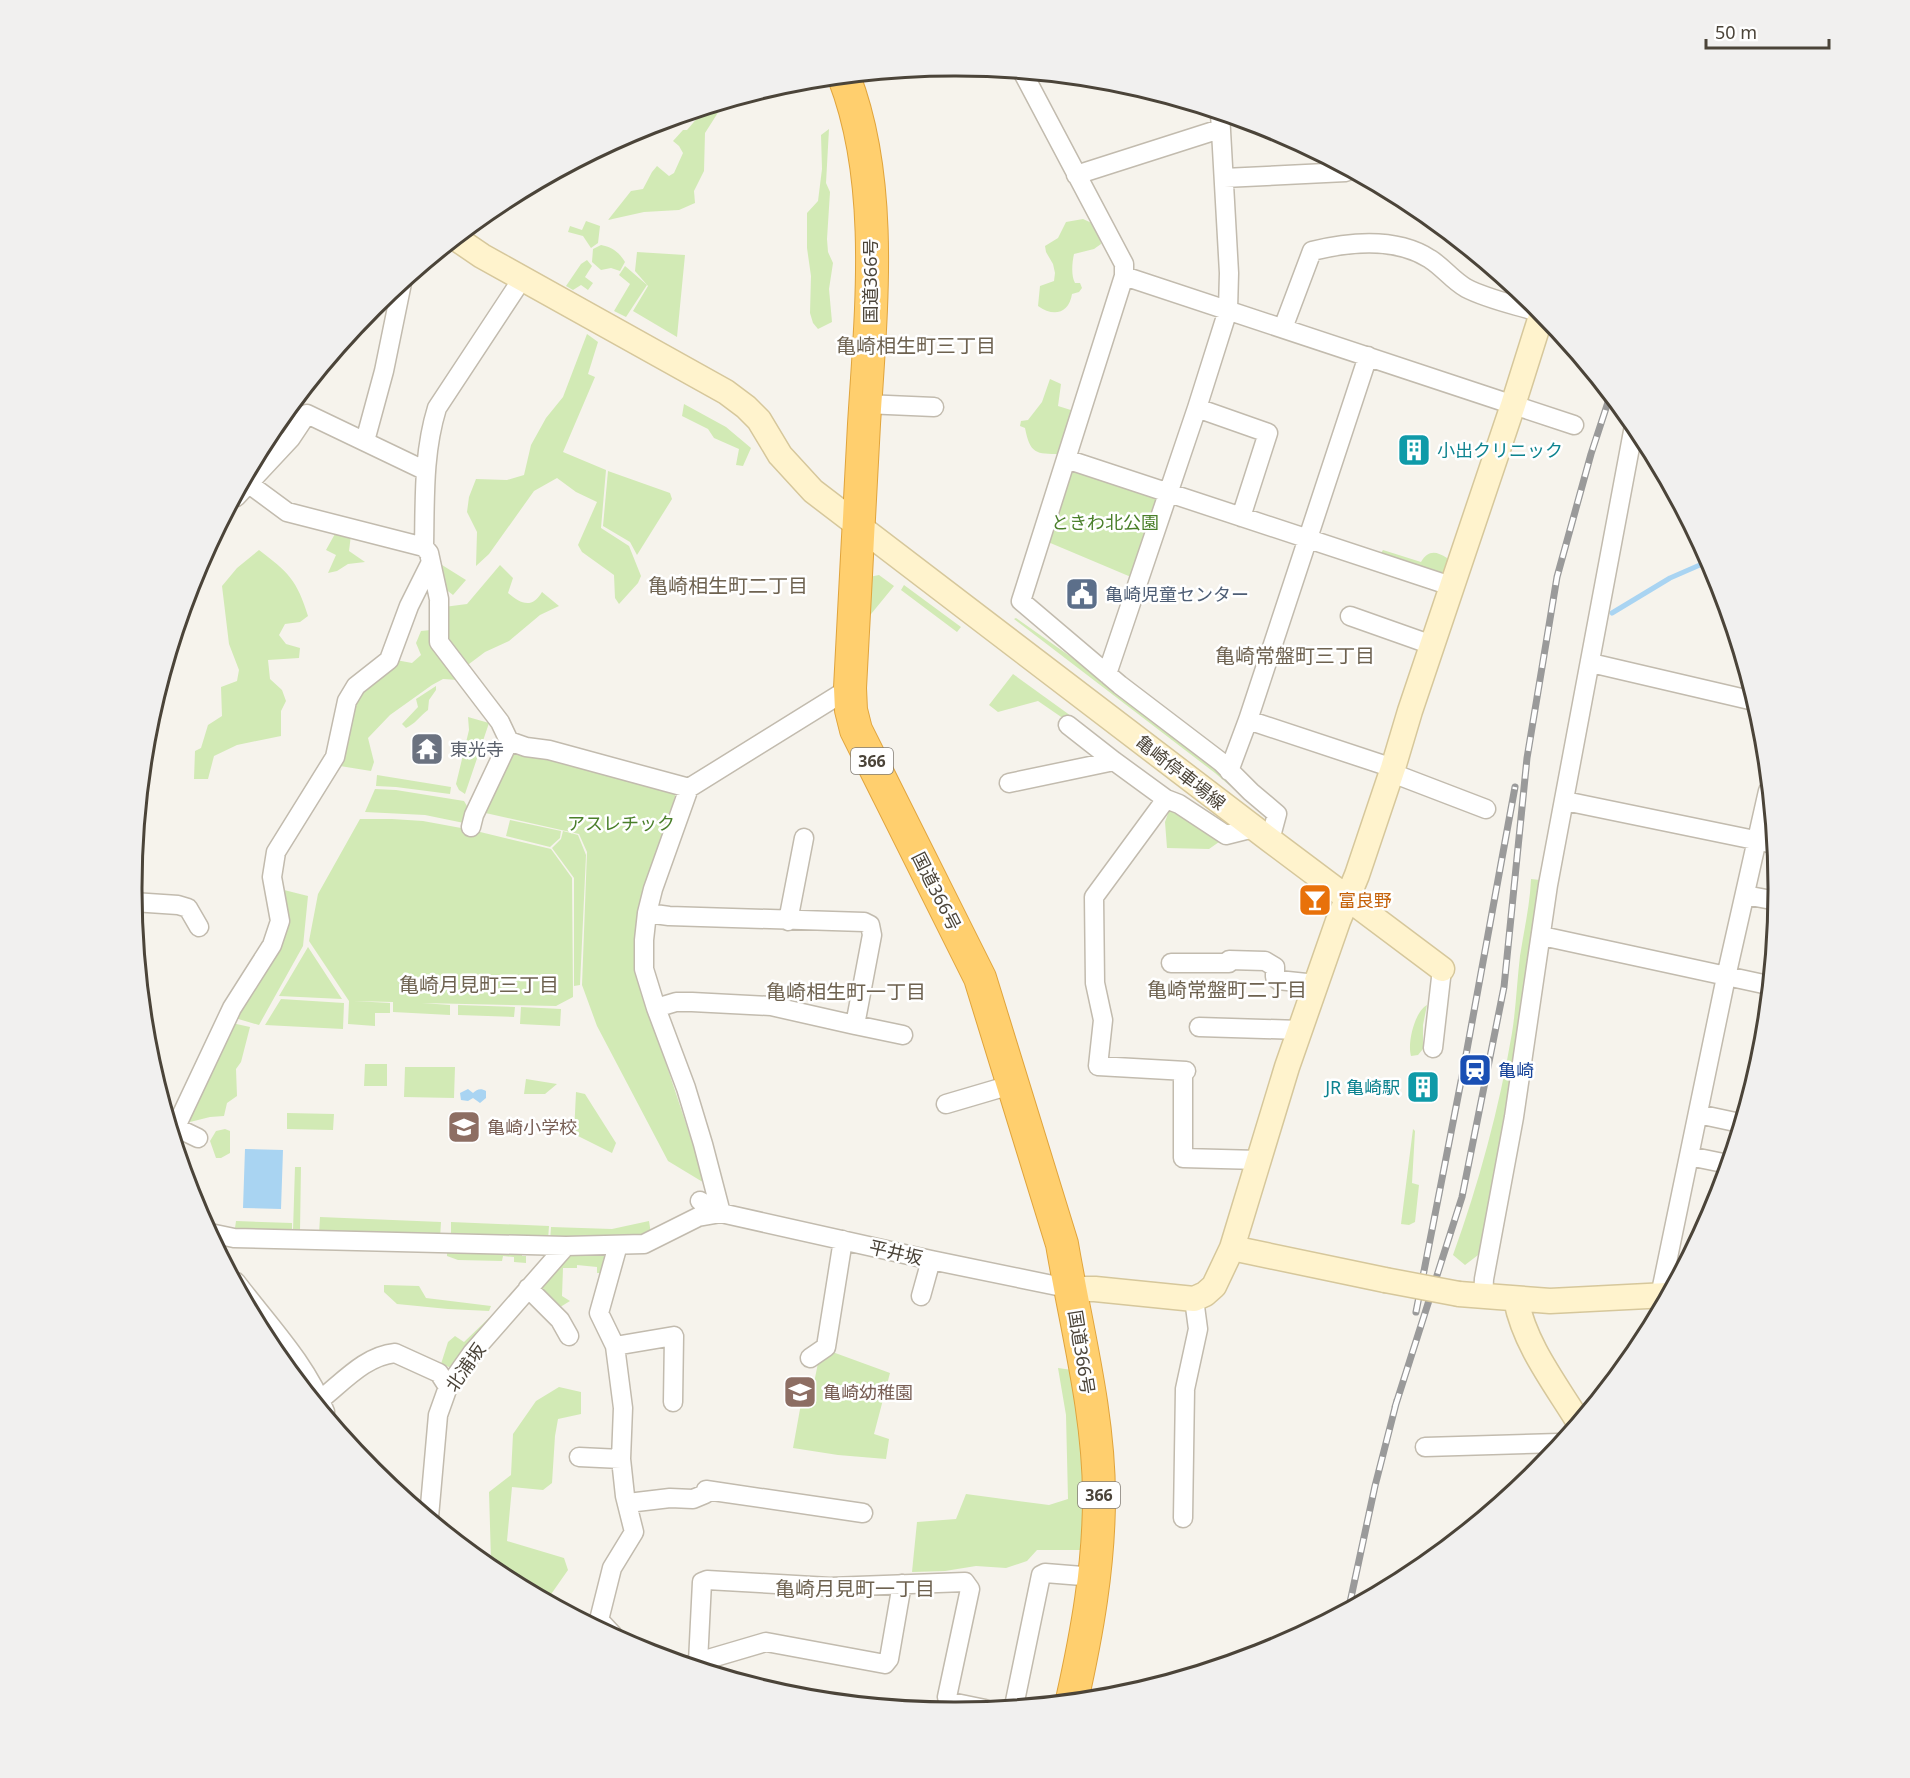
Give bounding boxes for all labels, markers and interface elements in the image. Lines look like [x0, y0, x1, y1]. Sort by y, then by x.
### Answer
scale bar [1706, 12, 1829, 50]
text: 50 m [1715, 20, 1757, 44]
street label: 国道366号 [858, 239, 882, 323]
district label: 亀崎相生町三丁目 [836, 332, 996, 359]
building icon: 小出クリニック [1396, 432, 1432, 468]
place label: 小出クリニック [1437, 438, 1563, 462]
park label: ときわ北公園 [1051, 510, 1159, 534]
district label: 亀崎相生町二丁目 [648, 572, 808, 599]
public building icon: 亀崎児童センター [1064, 576, 1100, 612]
place label: 亀崎児童センター [1105, 582, 1249, 606]
district label: 亀崎常盤町三丁目 [1215, 642, 1375, 669]
street label: 亀崎停車場線 [1131, 729, 1231, 815]
temple icon: 東光寺 [409, 731, 445, 767]
place label: 東光寺 [450, 737, 504, 761]
road number: 366 [851, 748, 893, 774]
park label: アスレチック [567, 811, 675, 835]
street label: 国道366号 [907, 848, 967, 934]
bar icon: 富良野 [1297, 882, 1333, 918]
place label: 富良野 [1338, 888, 1392, 912]
district label: 亀崎月見町三丁目 [399, 971, 559, 998]
district label: 亀崎常盤町二丁目 [1147, 976, 1307, 1003]
district label: 亀崎相生町一丁目 [766, 978, 926, 1005]
station icon: 亀崎 [1457, 1052, 1493, 1088]
place label: 亀崎 [1498, 1058, 1534, 1082]
building icon: JR 亀崎駅 [1405, 1069, 1441, 1105]
place label: JR 亀崎駅 [1323, 1075, 1400, 1099]
school or university icon: 亀崎小学校 [446, 1109, 482, 1145]
place label: 亀崎小学校 [487, 1115, 577, 1139]
street label: 平井坂 [867, 1234, 925, 1270]
street label: 国道366号 [1064, 1308, 1100, 1396]
street label: 北浦坂 [440, 1338, 490, 1396]
school or university icon: 亀崎幼稚園 [782, 1374, 818, 1410]
place label: 亀崎幼稚園 [823, 1380, 913, 1404]
road number: 366 [1078, 1482, 1120, 1508]
district label: 亀崎月見町一丁目 [775, 1575, 935, 1602]

